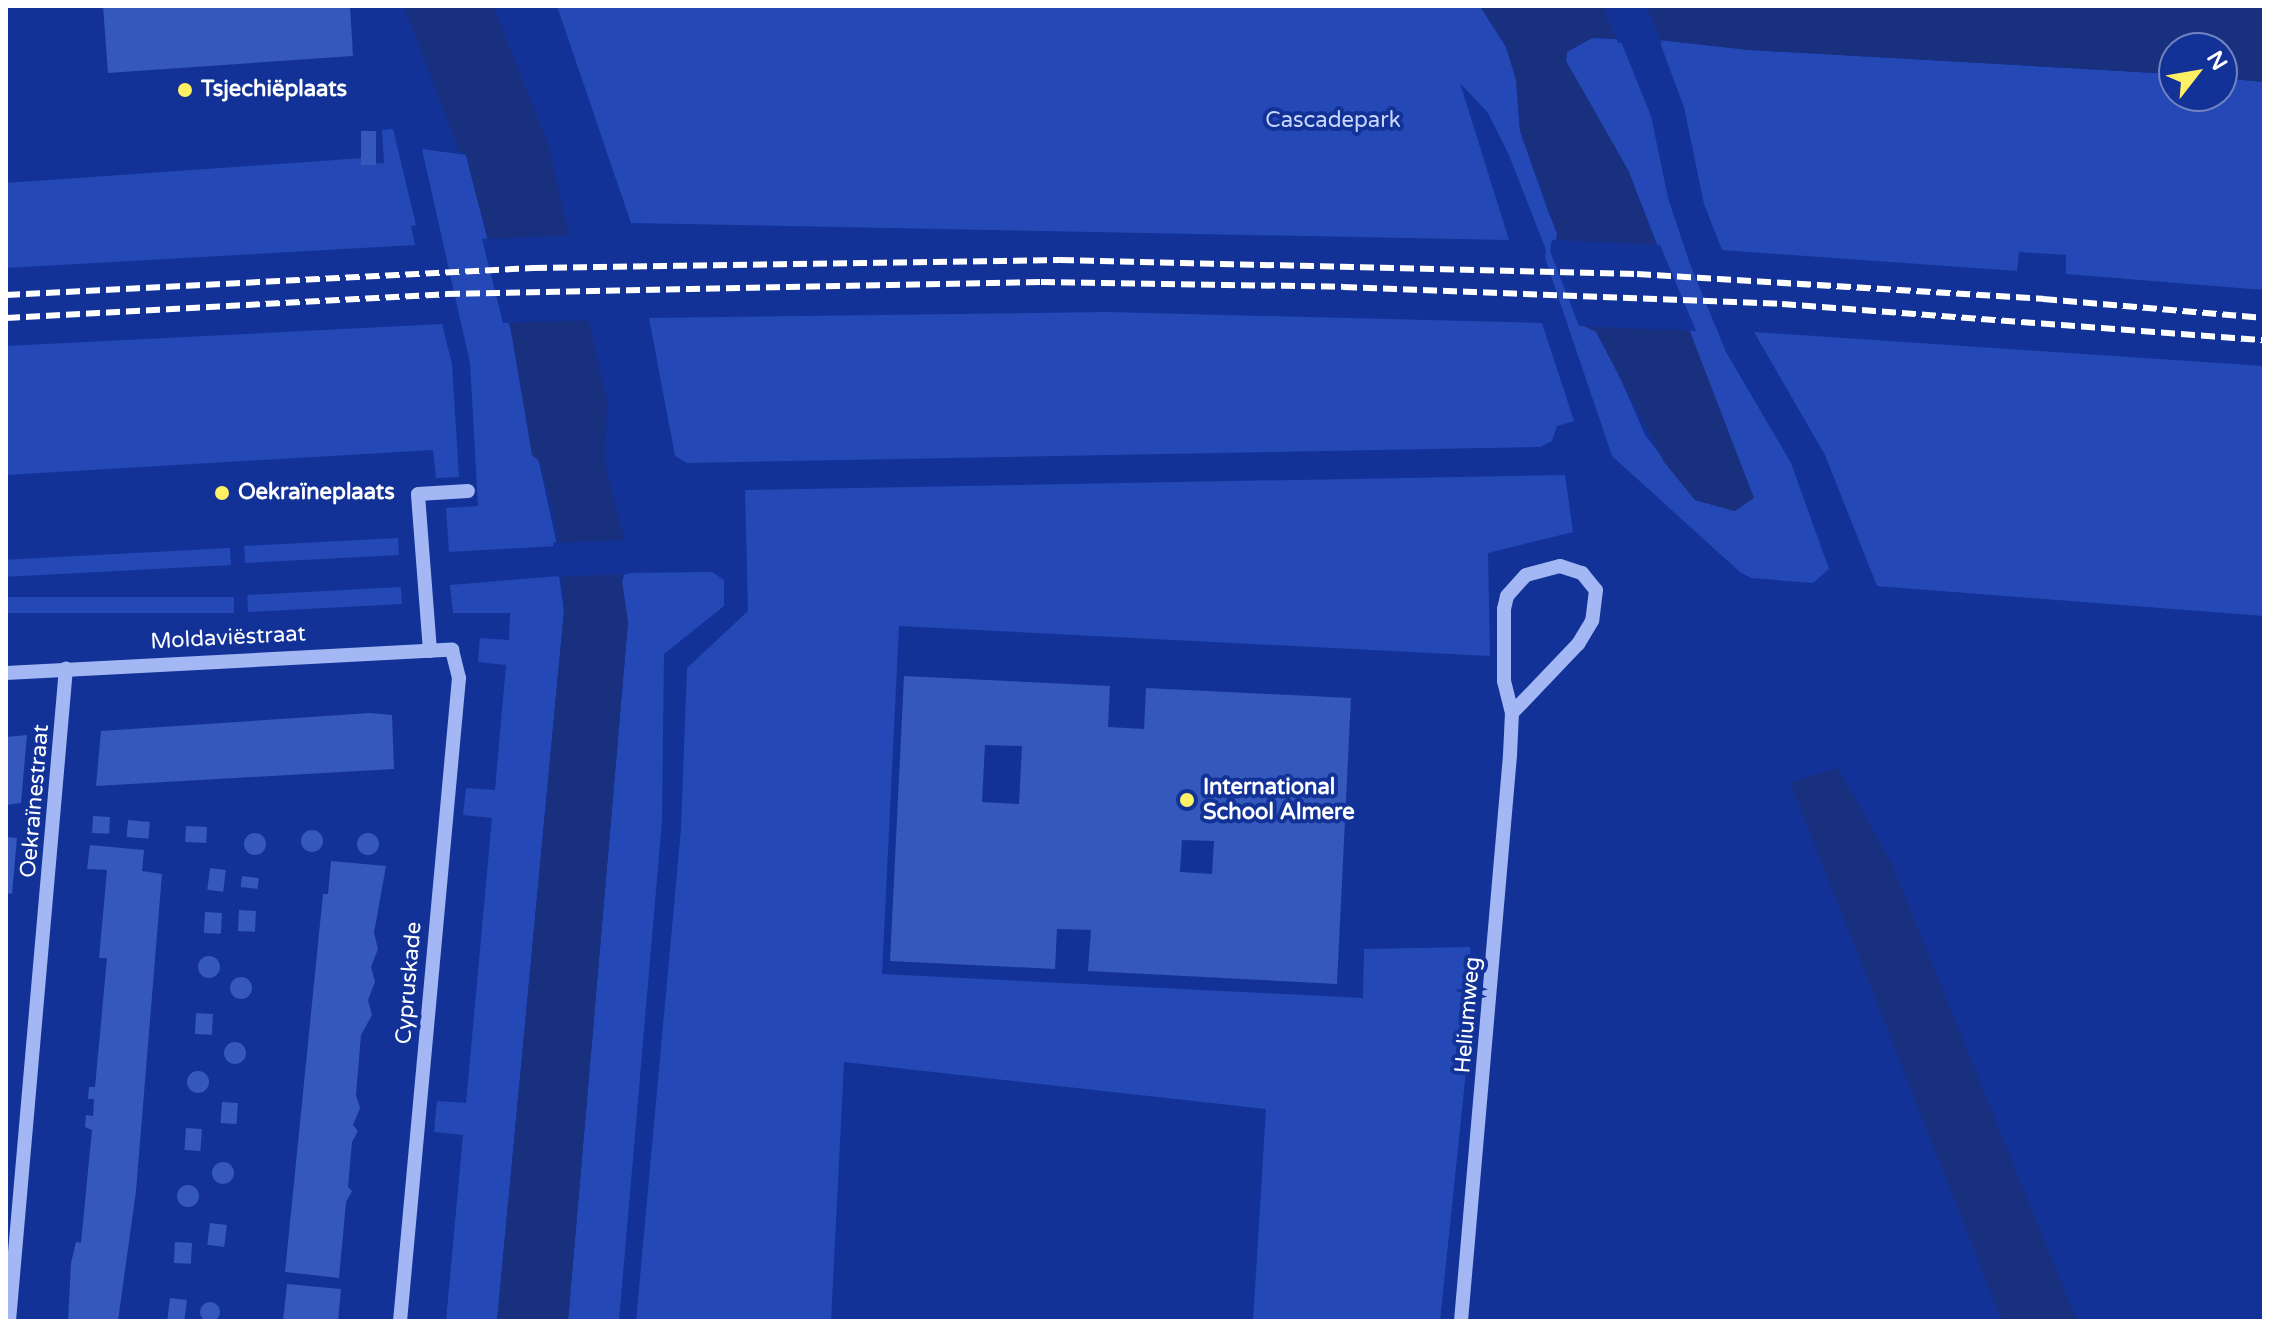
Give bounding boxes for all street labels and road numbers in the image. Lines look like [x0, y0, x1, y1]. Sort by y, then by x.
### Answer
street label: Moldaviëstraat [150, 621, 306, 655]
street label: Oekraïnestraat [15, 723, 55, 879]
street label: Cypruskade [391, 921, 427, 1045]
street label: Heliumweg [1450, 956, 1486, 1074]

